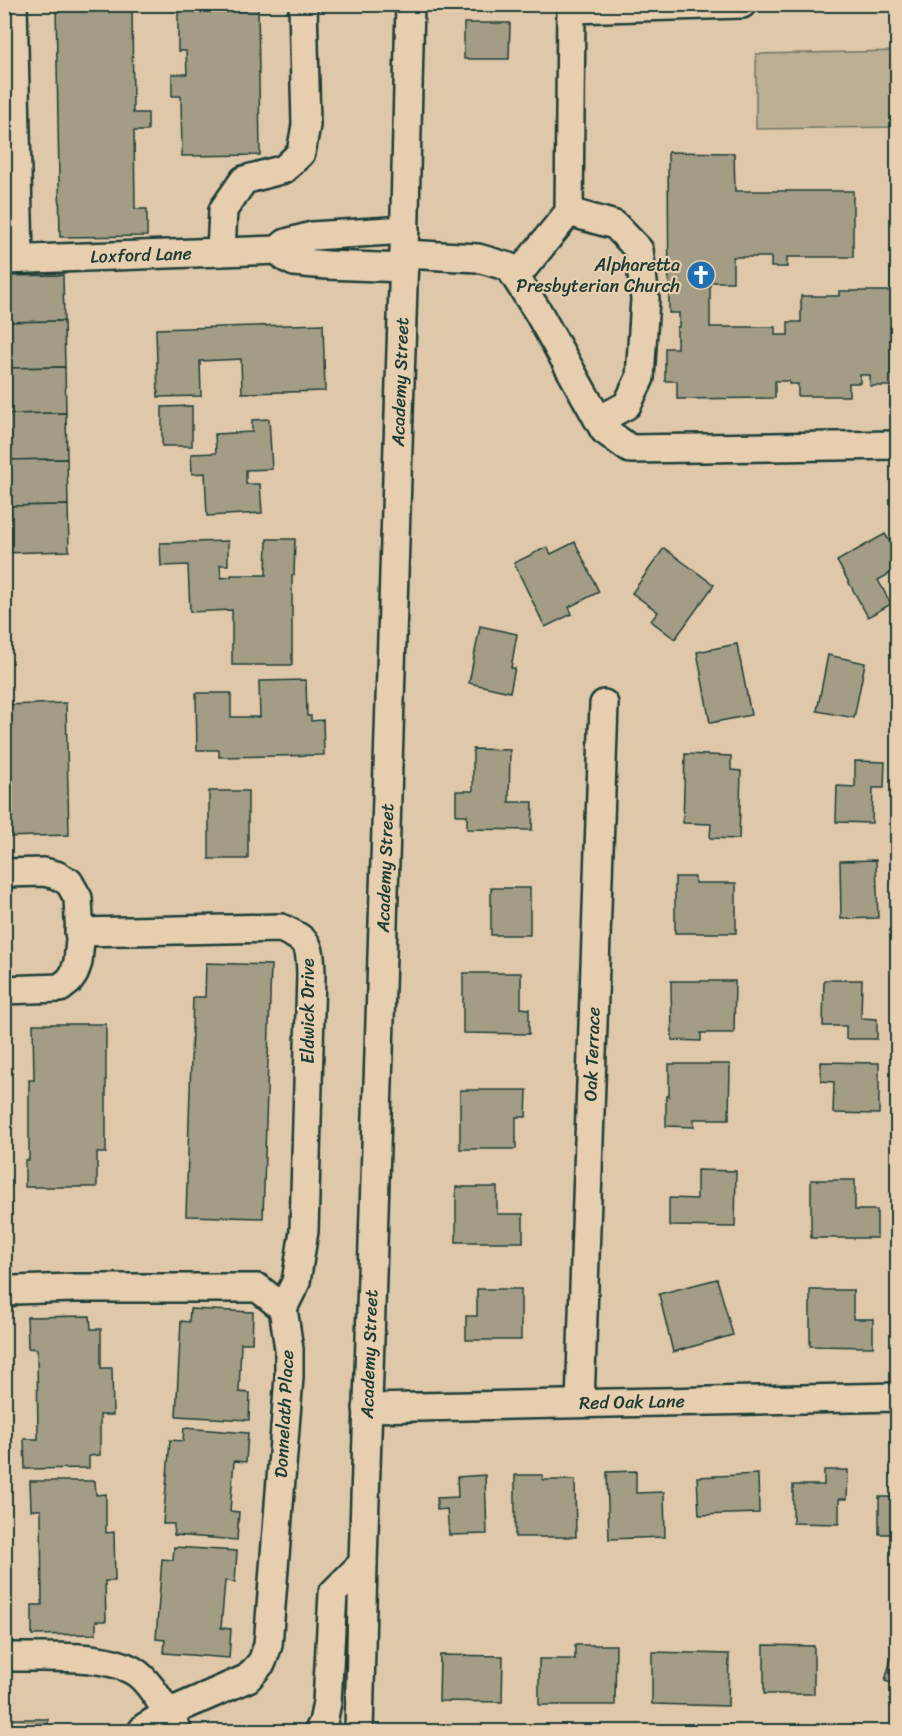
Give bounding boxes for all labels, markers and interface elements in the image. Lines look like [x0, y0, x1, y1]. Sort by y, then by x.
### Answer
street label: Loxford Lane [90, 237, 192, 273]
place label: Alpharetta Presbyterian Church [516, 249, 680, 302]
church icon: Alpharetta Presbyterian Church [685, 259, 717, 291]
street label: Academy Street [382, 317, 418, 448]
street label: Academy Street [367, 803, 403, 934]
street label: Eldwick Drive [292, 958, 324, 1064]
street label: Oak Terrace [574, 1006, 610, 1102]
street label: Academy Street [351, 1289, 387, 1420]
street label: Donnelath Place [265, 1349, 303, 1479]
street label: Red Oak Lane [579, 1385, 685, 1419]

